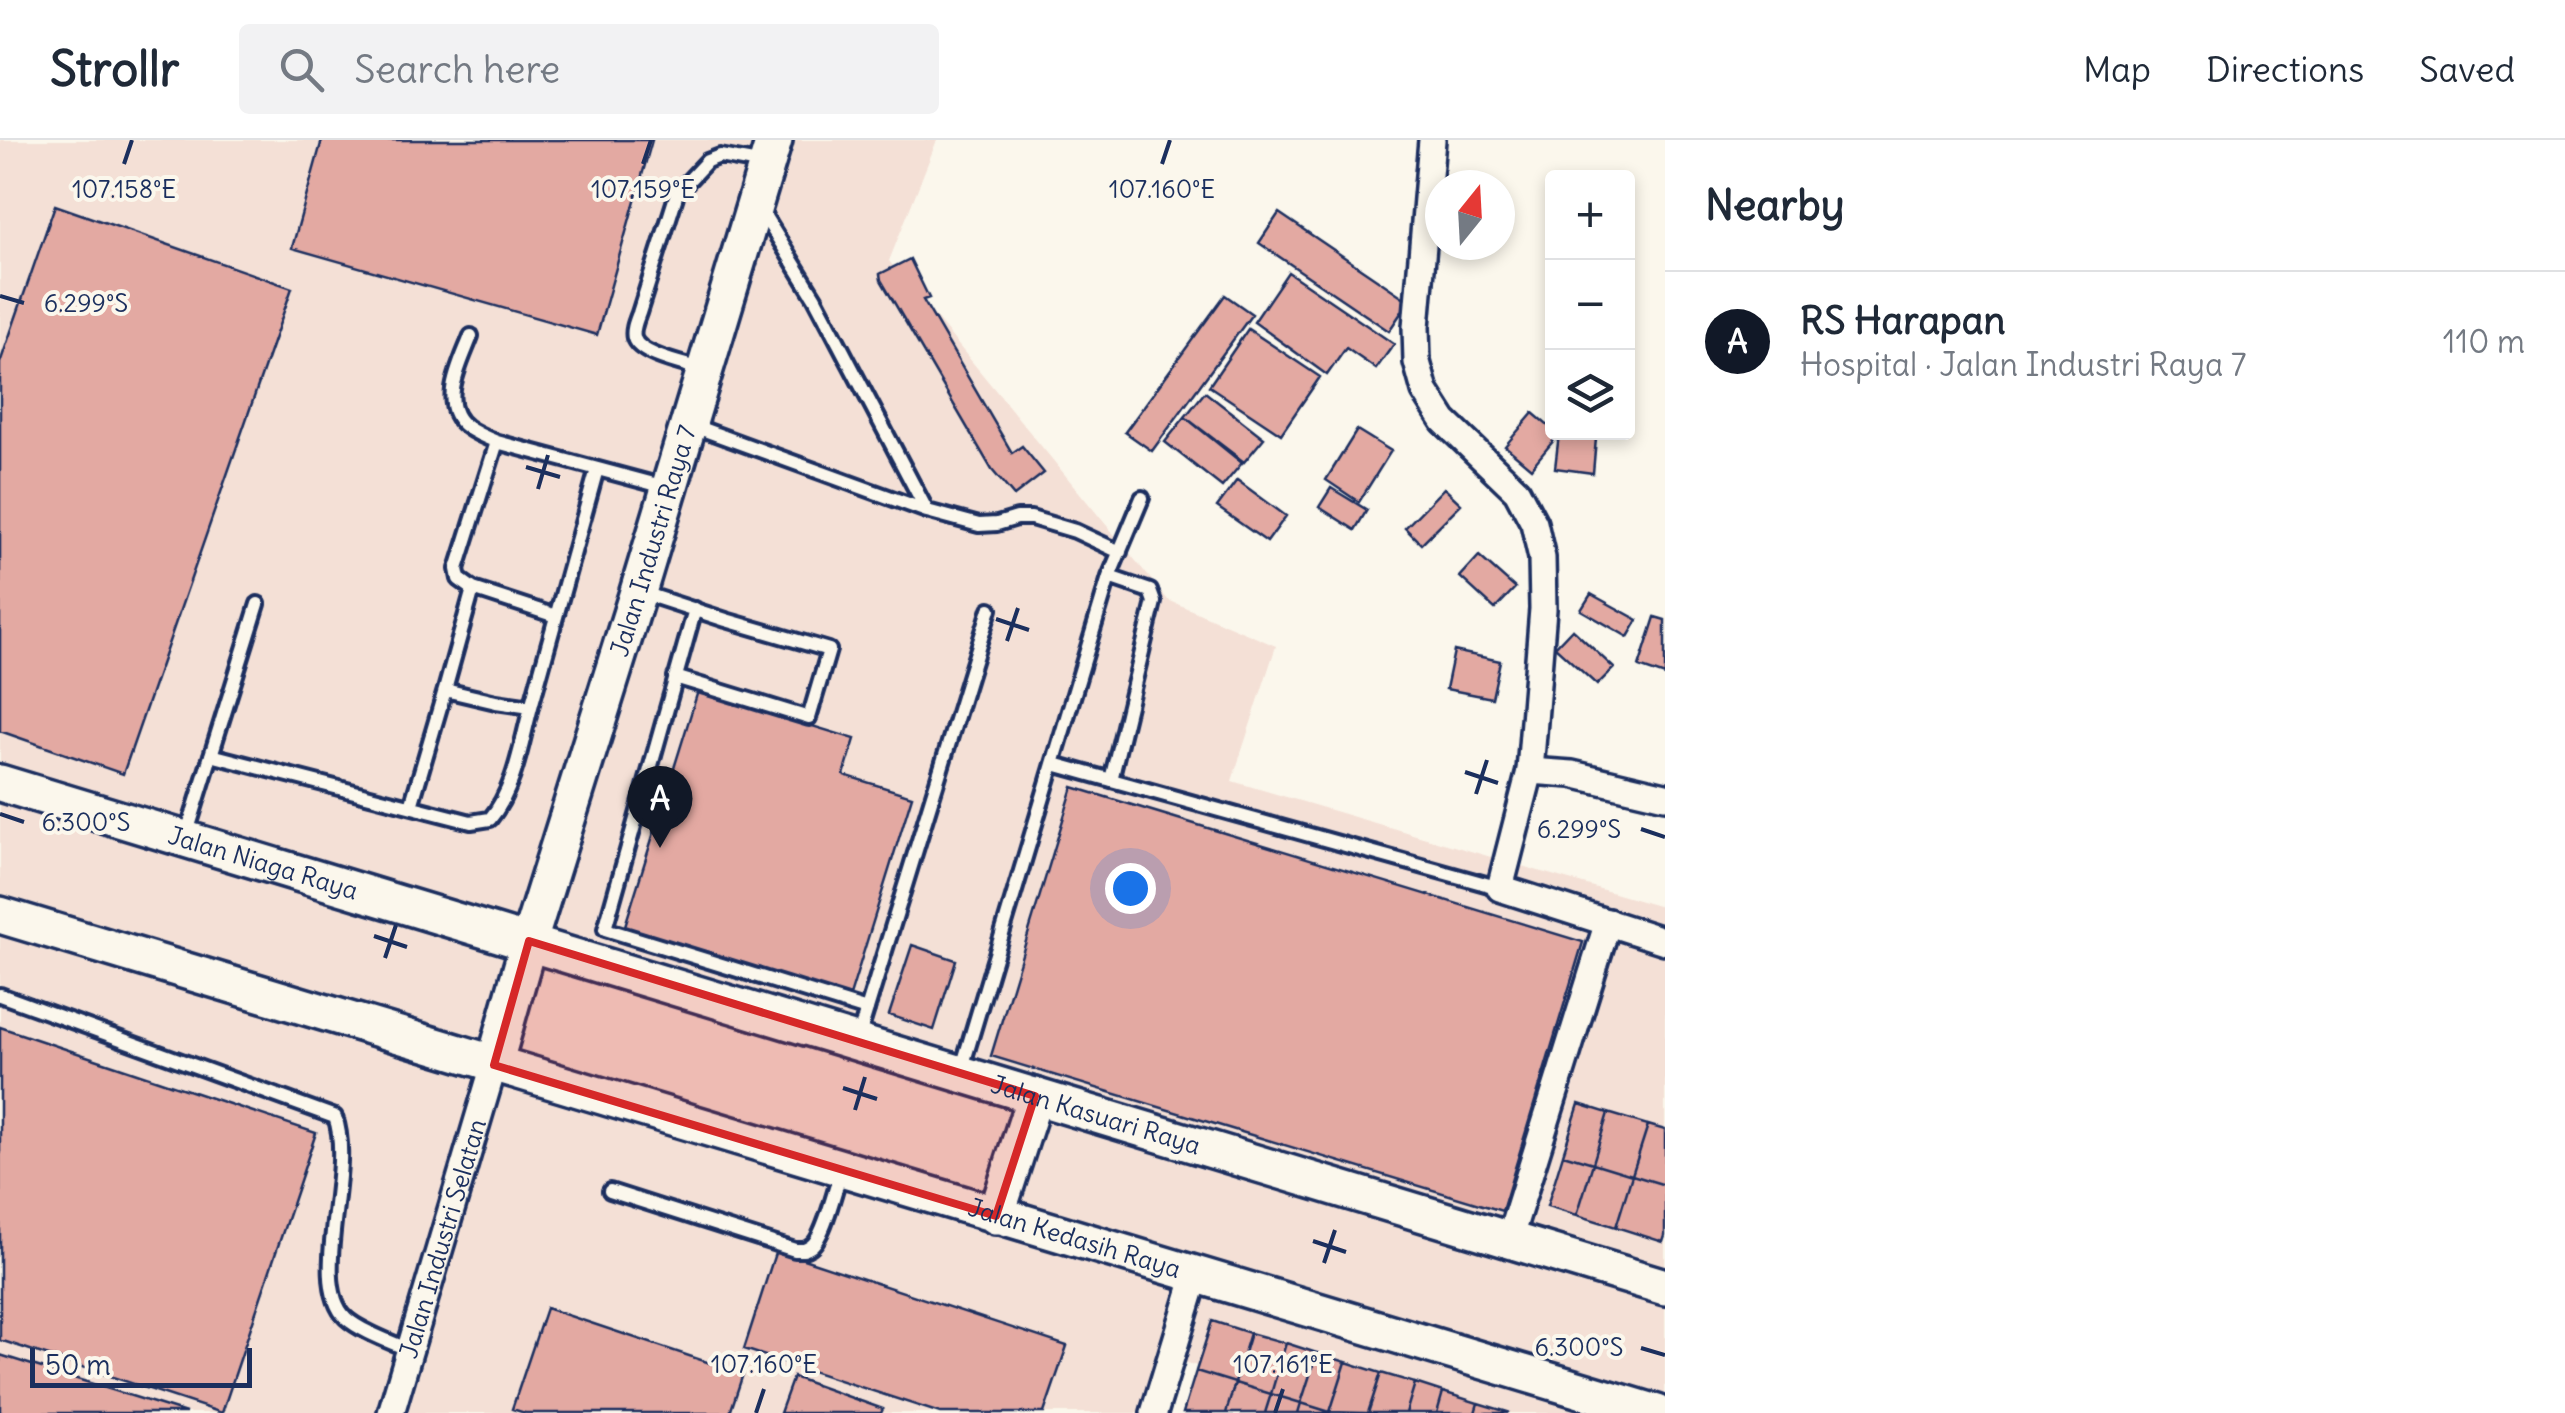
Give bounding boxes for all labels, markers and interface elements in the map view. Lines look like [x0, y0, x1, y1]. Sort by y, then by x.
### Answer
search box [239, 24, 939, 114]
text: Strollr [50, 39, 179, 99]
icon: search [274, 42, 329, 97]
text: Search here [354, 46, 560, 93]
text: Map [2083, 47, 2151, 91]
text: Directions [2206, 47, 2364, 91]
text: Saved [2419, 47, 2515, 91]
north arrow [1425, 170, 1515, 260]
map controls [1545, 170, 1635, 440]
button: + [1545, 170, 1635, 260]
text: 107.158°E [72, 173, 176, 205]
text: 107.159°E [591, 173, 695, 205]
text: 107.160°E [1109, 173, 1215, 205]
text: Nearby [1705, 179, 1844, 231]
button: − [1545, 260, 1635, 350]
text: 6.299°S [44, 287, 128, 319]
text: RS Harapan [1800, 297, 2005, 344]
text: A [1727, 321, 1748, 362]
text: 110 m [2443, 321, 2525, 362]
text: Hospital · Jalan Industri Raya 7 [1800, 344, 2247, 385]
button: layers [1545, 350, 1635, 440]
street label: Jalan Industri Raya 7 [603, 421, 703, 660]
pin: A [628, 766, 692, 848]
text: 6.300°S [42, 806, 130, 838]
text: 6.299°S [1537, 813, 1621, 845]
street label: Jalan Niaga Raya [164, 819, 362, 906]
your location [1105, 863, 1156, 914]
street label: Jalan Kasuari Raya [987, 1068, 1204, 1162]
street label: Jalan Industri Selatan [392, 1115, 493, 1362]
street label: Jalan Kedasih Raya [964, 1191, 1185, 1285]
text: 6.300°S [1535, 1331, 1623, 1363]
scale bar [30, 1343, 252, 1388]
text: 50 m [45, 1347, 111, 1383]
text: 107.160°E [711, 1348, 817, 1380]
text: 107.161°E [1233, 1348, 1333, 1380]

